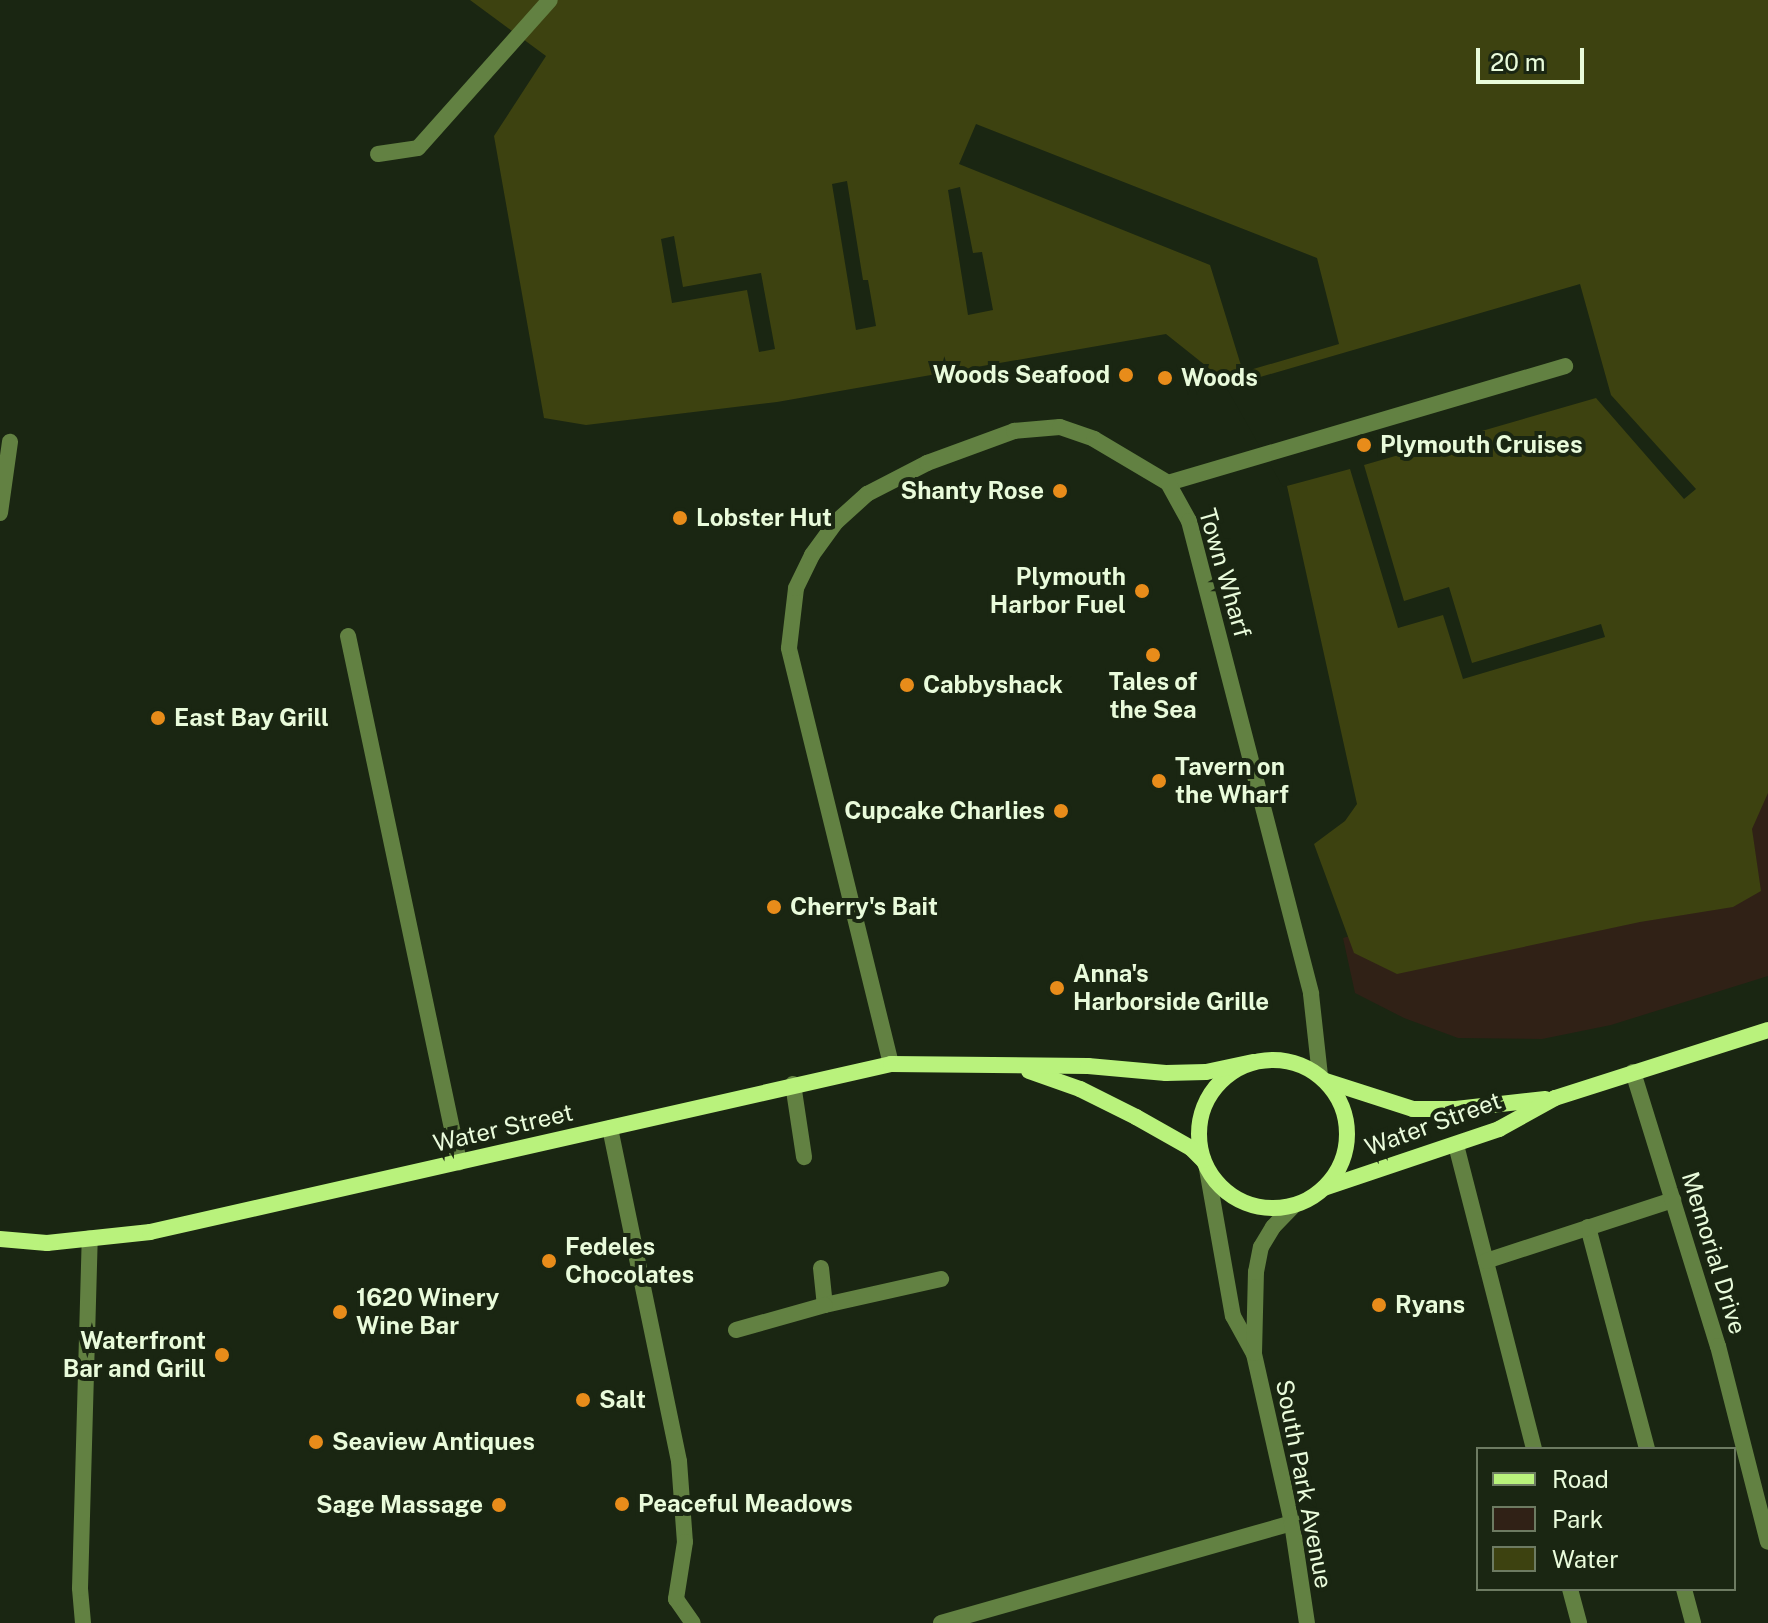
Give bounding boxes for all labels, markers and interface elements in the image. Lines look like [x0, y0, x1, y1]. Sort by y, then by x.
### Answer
scale bar [1480, 32, 1588, 82]
text: 20 m [1490, 48, 1546, 76]
place label: Woods Seafood [932, 361, 1110, 389]
place label: Woods [1181, 364, 1258, 392]
marker: Woods Seafood [1117, 366, 1135, 384]
marker: Woods [1156, 369, 1174, 387]
place label: Plymouth Cruises [1380, 431, 1583, 459]
marker: Plymouth Cruises [1355, 436, 1373, 454]
place label: Shanty Rose [900, 477, 1044, 505]
marker: Shanty Rose [1051, 482, 1069, 500]
place label: Lobster Hut [696, 504, 832, 532]
street label: Town Wharf [1193, 505, 1257, 641]
marker: Lobster Hut [671, 509, 689, 527]
place label: Plymouth Harbor Fuel [990, 563, 1126, 619]
marker: Plymouth Harbor Fuel [1133, 582, 1151, 600]
marker: Tales of the Sea [1144, 646, 1162, 664]
place label: Tales of the Sea [1109, 668, 1197, 724]
place label: Cabbyshack [923, 671, 1063, 699]
marker: Cabbyshack [898, 676, 916, 694]
place label: East Bay Grill [174, 704, 329, 732]
marker: East Bay Grill [149, 709, 167, 727]
place label: Tavern on the Wharf [1175, 753, 1289, 809]
marker: Tavern on the Wharf [1150, 772, 1168, 790]
place label: Cupcake Charlies [844, 797, 1045, 825]
marker: Cupcake Charlies [1052, 802, 1070, 820]
place label: Cherry's Bait [790, 893, 938, 921]
marker: Cherry's Bait [765, 898, 783, 916]
place label: Anna's Harborside Grille [1073, 960, 1269, 1016]
marker: Anna's Harborside Grille [1048, 979, 1066, 997]
street label: Water Street [1361, 1086, 1505, 1162]
street label: Water Street [430, 1098, 576, 1158]
street label: Memorial Drive [1676, 1168, 1752, 1338]
place label: Fedeles Chocolates [565, 1233, 694, 1289]
marker: Fedeles Chocolates [540, 1252, 558, 1270]
place label: 1620 Winery Wine Bar [356, 1284, 500, 1340]
place label: Ryans [1395, 1291, 1465, 1319]
marker: Ryans [1370, 1296, 1388, 1314]
marker: 1620 Winery Wine Bar [331, 1303, 349, 1321]
place label: Waterfront Bar and Grill [63, 1327, 206, 1383]
marker: Waterfront Bar and Grill [213, 1346, 231, 1364]
street label: South Park Avenue [1270, 1377, 1338, 1591]
place label: Salt [599, 1386, 646, 1414]
marker: Salt [574, 1391, 592, 1409]
place label: Seaview Antiques [332, 1428, 535, 1456]
marker: Seaview Antiques [307, 1433, 325, 1451]
legend [1476, 1447, 1736, 1591]
text: Road [1552, 1465, 1609, 1493]
place label: Peaceful Meadows [638, 1490, 853, 1518]
place label: Sage Massage [316, 1491, 483, 1519]
marker: Peaceful Meadows [613, 1495, 631, 1513]
marker: Sage Massage [490, 1496, 508, 1514]
text: Park [1552, 1505, 1603, 1533]
text: Water [1552, 1545, 1619, 1573]

